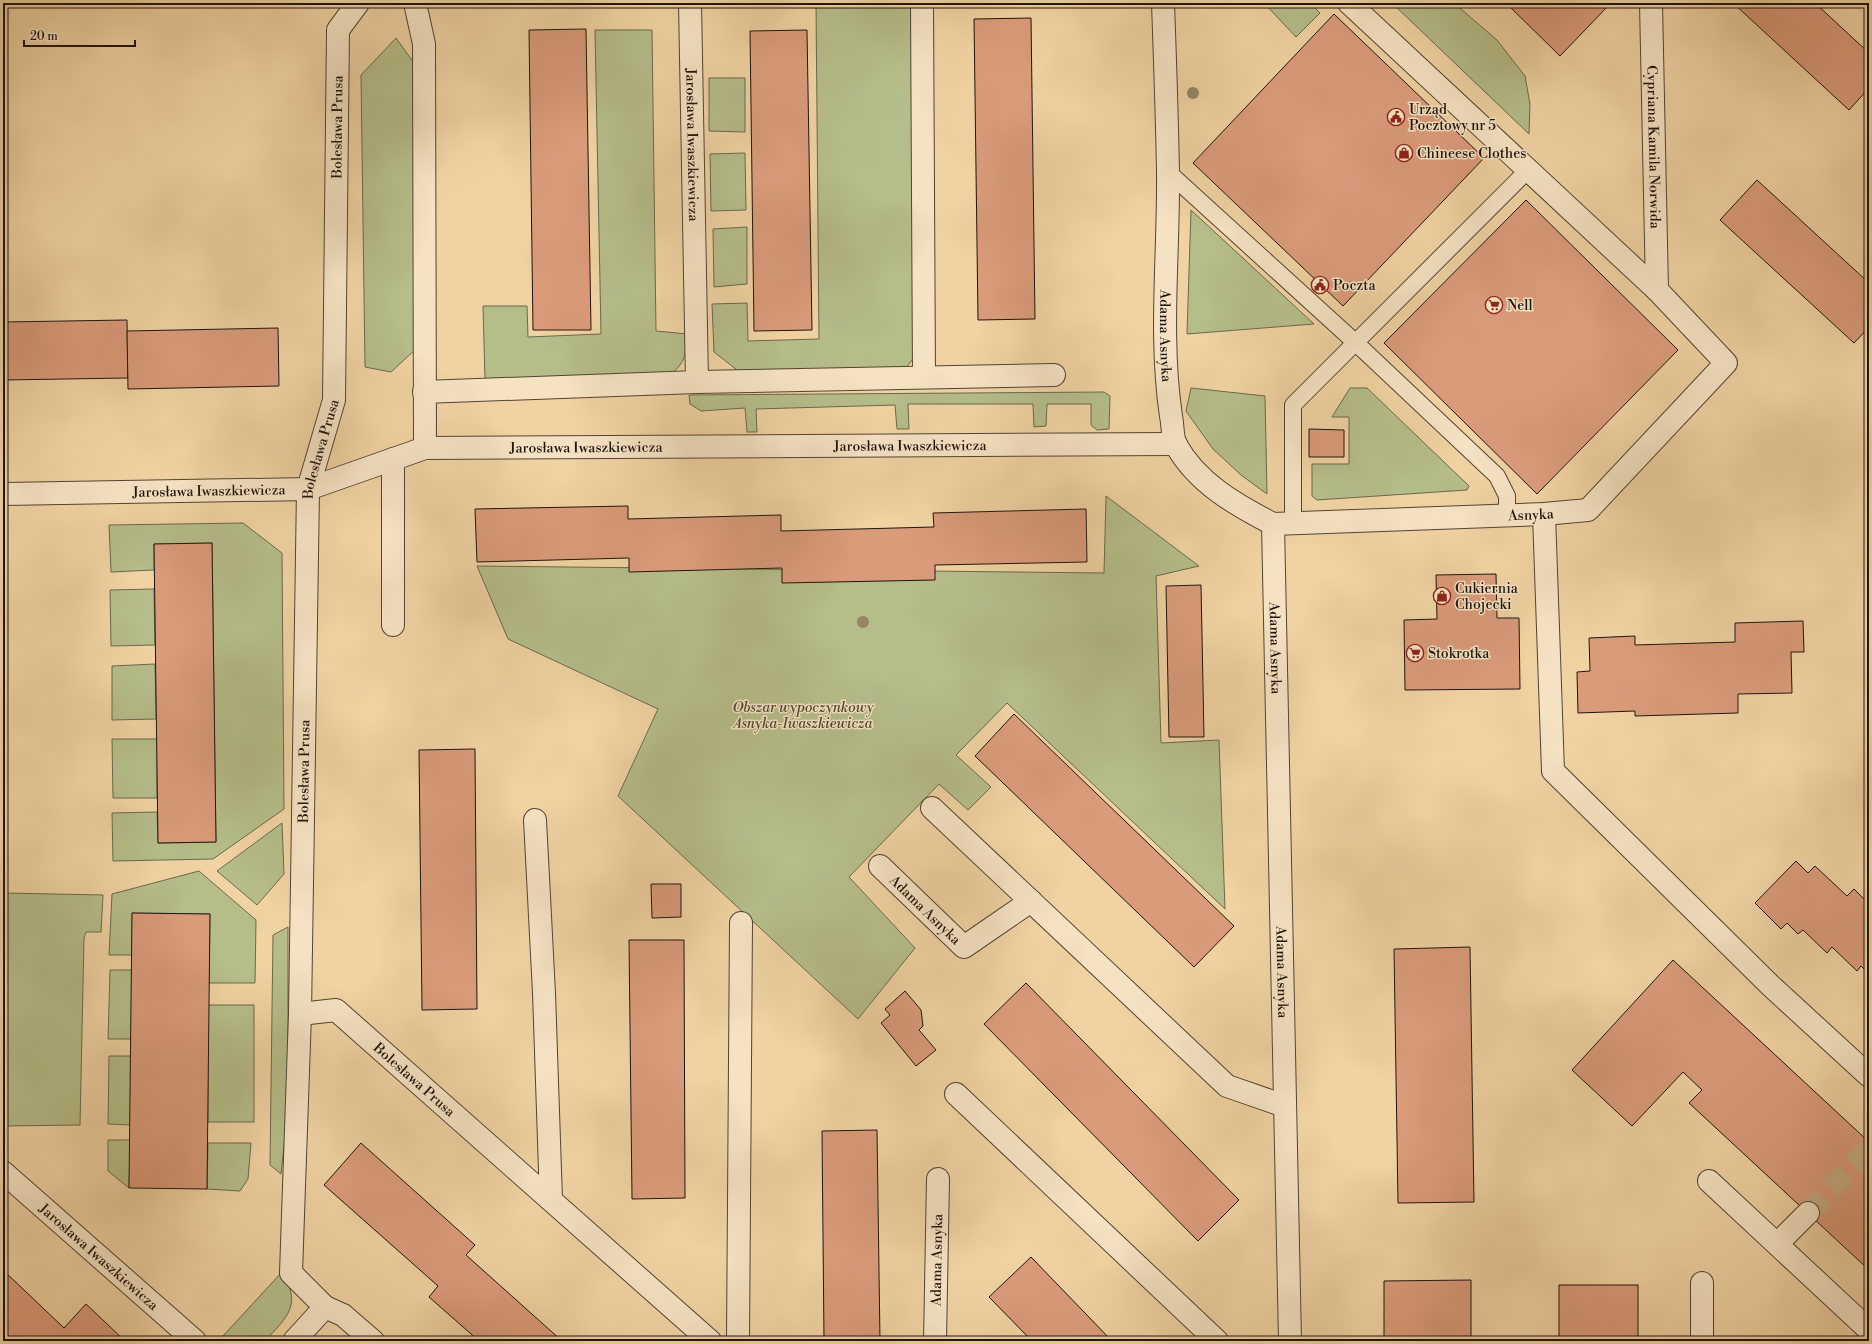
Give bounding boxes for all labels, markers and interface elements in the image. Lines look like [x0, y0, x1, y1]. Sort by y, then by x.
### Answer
scale bar [24, 22, 135, 48]
text: 20 m [30, 29, 58, 44]
street label: Cypriana Kamila Norwida [1642, 65, 1664, 230]
street label: Jarosława Iwaszkiewicza [681, 67, 702, 223]
street label: Bolesława Prusa [328, 74, 348, 180]
place label: Urząd Pocztowy nr 5 [1409, 101, 1496, 135]
public building icon: Urząd Pocztowy nr 5 [1386, 107, 1406, 127]
shop icon: Chineese Clothes [1394, 143, 1414, 163]
place label: Chineese Clothes [1417, 145, 1526, 163]
public building icon: Poczta [1310, 275, 1330, 295]
place label: Poczta [1333, 277, 1376, 295]
street label: Adama Asnyka [1155, 289, 1175, 384]
supermarket icon: Nell [1484, 295, 1504, 315]
place label: Nell [1507, 297, 1533, 315]
street label: Bolesława Prusa [300, 396, 344, 500]
street label: Jarosława Iwaszkiewicza [832, 437, 987, 456]
street label: Jarosława Iwaszkiewicza [508, 439, 663, 458]
street label: Jarosława Iwaszkiewicza [131, 481, 287, 502]
street label: Asnyka [1507, 505, 1555, 525]
place label: Cukiernia Chojecki [1455, 580, 1519, 614]
shop icon: Cukiernia Chojecki [1432, 586, 1452, 606]
street label: Adama Asnyka [1265, 601, 1285, 695]
supermarket icon: Stokrotka [1405, 643, 1425, 663]
place label: Stokrotka [1428, 645, 1490, 663]
park label: Obszar wypoczynkowy Asnyka-Iwaszkiewicza [732, 699, 874, 733]
street label: Bolesława Prusa [295, 719, 314, 824]
street label: Adama Asnyka [884, 871, 965, 950]
street label: Adama Asnyka [1271, 925, 1291, 1019]
street label: Bolesława Prusa [368, 1039, 459, 1122]
street label: Jarosława Iwaszkiewicza [34, 1199, 162, 1315]
street label: Adama Asnyka [928, 1213, 947, 1307]

